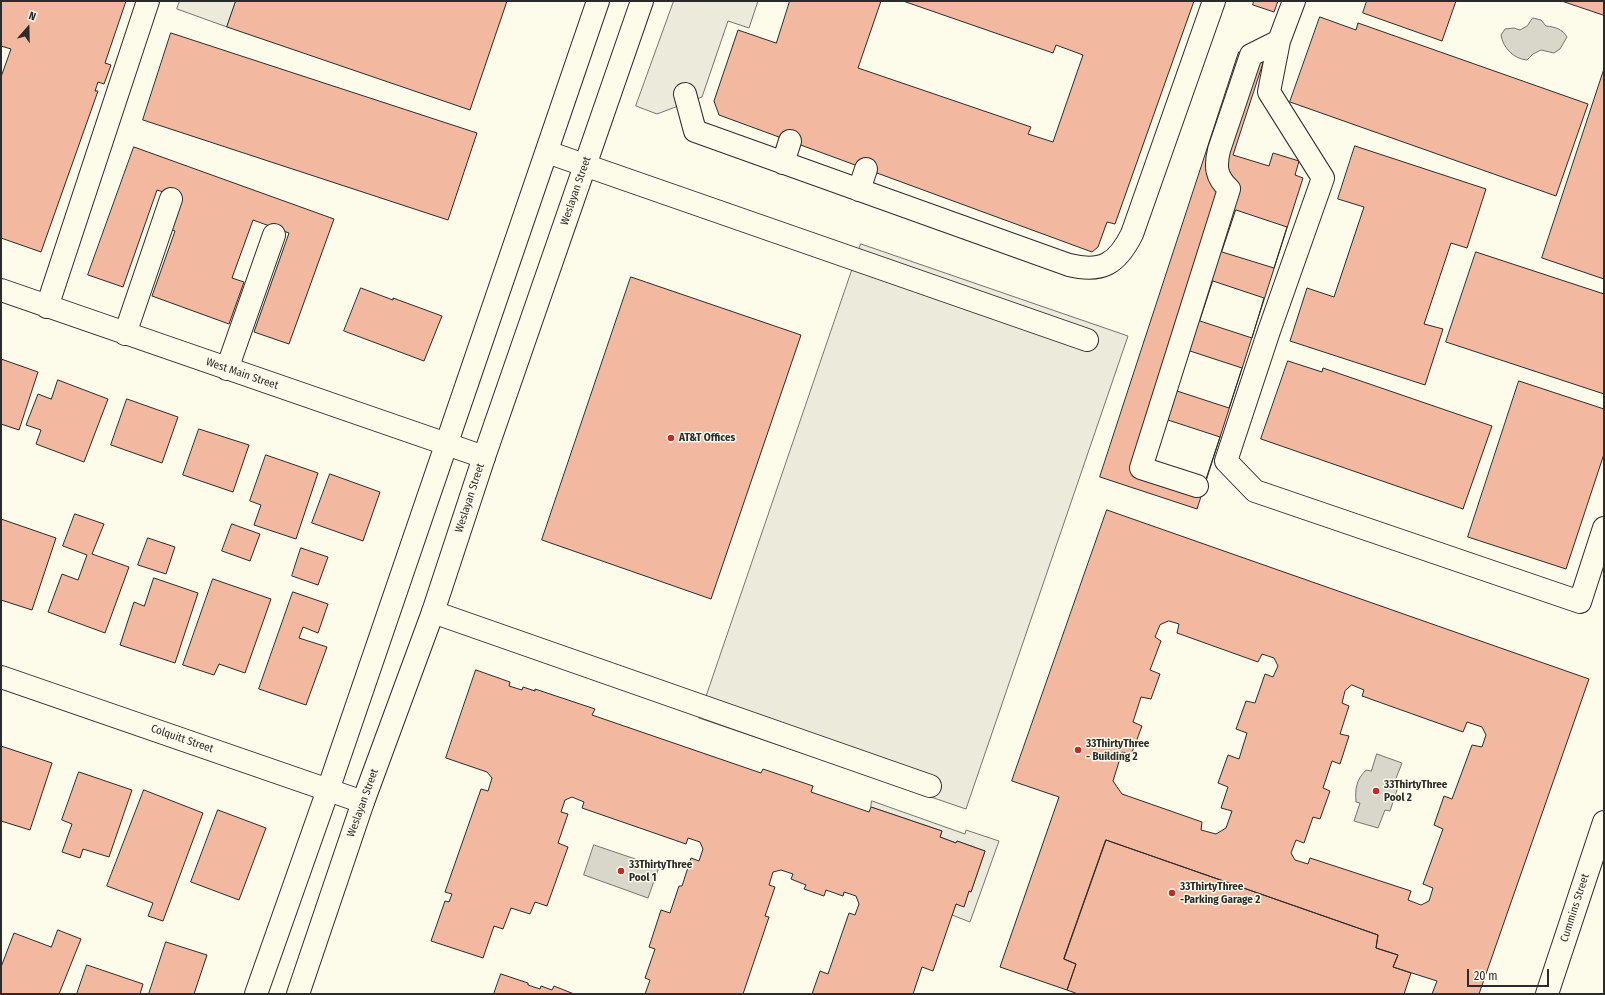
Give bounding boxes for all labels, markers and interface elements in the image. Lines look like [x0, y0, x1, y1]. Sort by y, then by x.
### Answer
north arrow [8, 8, 48, 48]
text: N [27, 9, 38, 23]
street label: Weslayan Street [558, 155, 594, 227]
street label: West Main Street [204, 355, 280, 393]
place label: AT&T Offices [679, 431, 735, 445]
marker: AT&T Offices [666, 433, 676, 443]
street label: Weslayan Street [453, 462, 487, 534]
street label: Colquitt Street [149, 722, 215, 756]
place label: 33ThirtyThree - Building 2 [1086, 737, 1149, 763]
marker: 33ThirtyThree - Building 2 [1073, 745, 1083, 755]
street label: Weslayan Street [345, 767, 381, 839]
place label: 33ThirtyThree Pool 2 [1384, 778, 1447, 804]
marker: 33ThirtyThree Pool 2 [1371, 786, 1381, 796]
place label: 33ThirtyThree Pool 1 [629, 858, 692, 884]
marker: 33ThirtyThree Pool 1 [616, 866, 626, 876]
street label: Cummins Street [1558, 872, 1592, 944]
place label: 33ThirtyThree -Parking Garage 2 [1180, 880, 1260, 906]
marker: 33ThirtyThree -Parking Garage 2 [1167, 888, 1177, 898]
scale bar [1469, 961, 1551, 987]
text: 20 m [1474, 969, 1498, 983]

